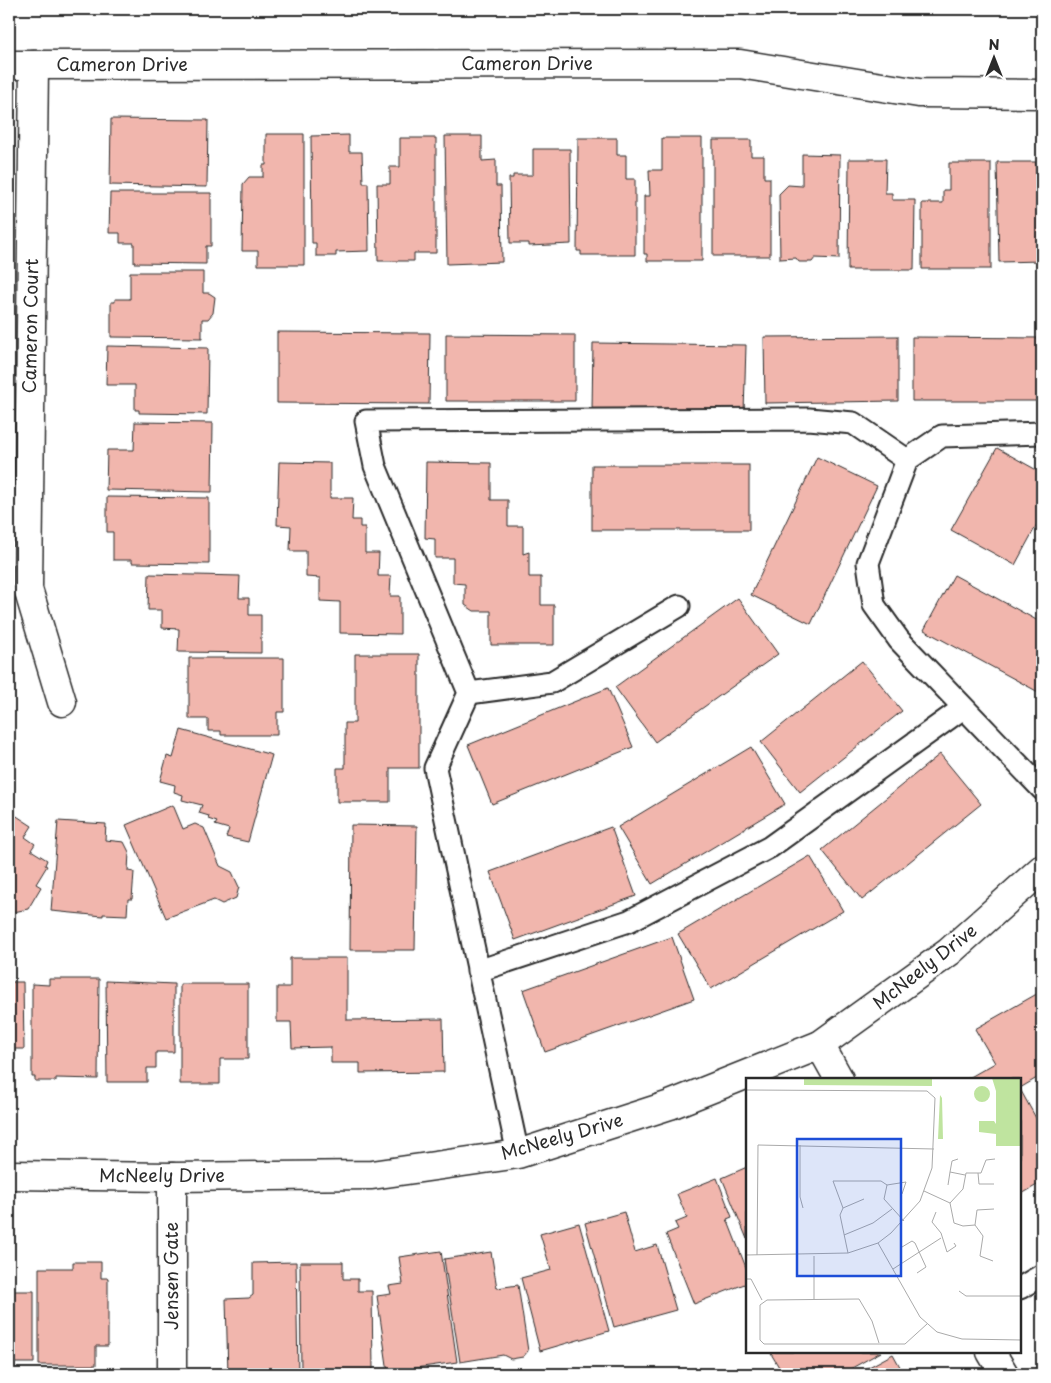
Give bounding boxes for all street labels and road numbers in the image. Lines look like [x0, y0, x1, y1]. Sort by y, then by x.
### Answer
street label: Cameron Drive [461, 49, 593, 76]
street label: Cameron Drive [56, 50, 188, 77]
street label: Cameron Court [15, 258, 44, 394]
street label: McNeely Drive [866, 916, 982, 1015]
street label: McNeely Drive [497, 1105, 626, 1166]
street label: McNeely Drive [99, 1161, 225, 1188]
street label: Jensen Gate [157, 1222, 184, 1330]

